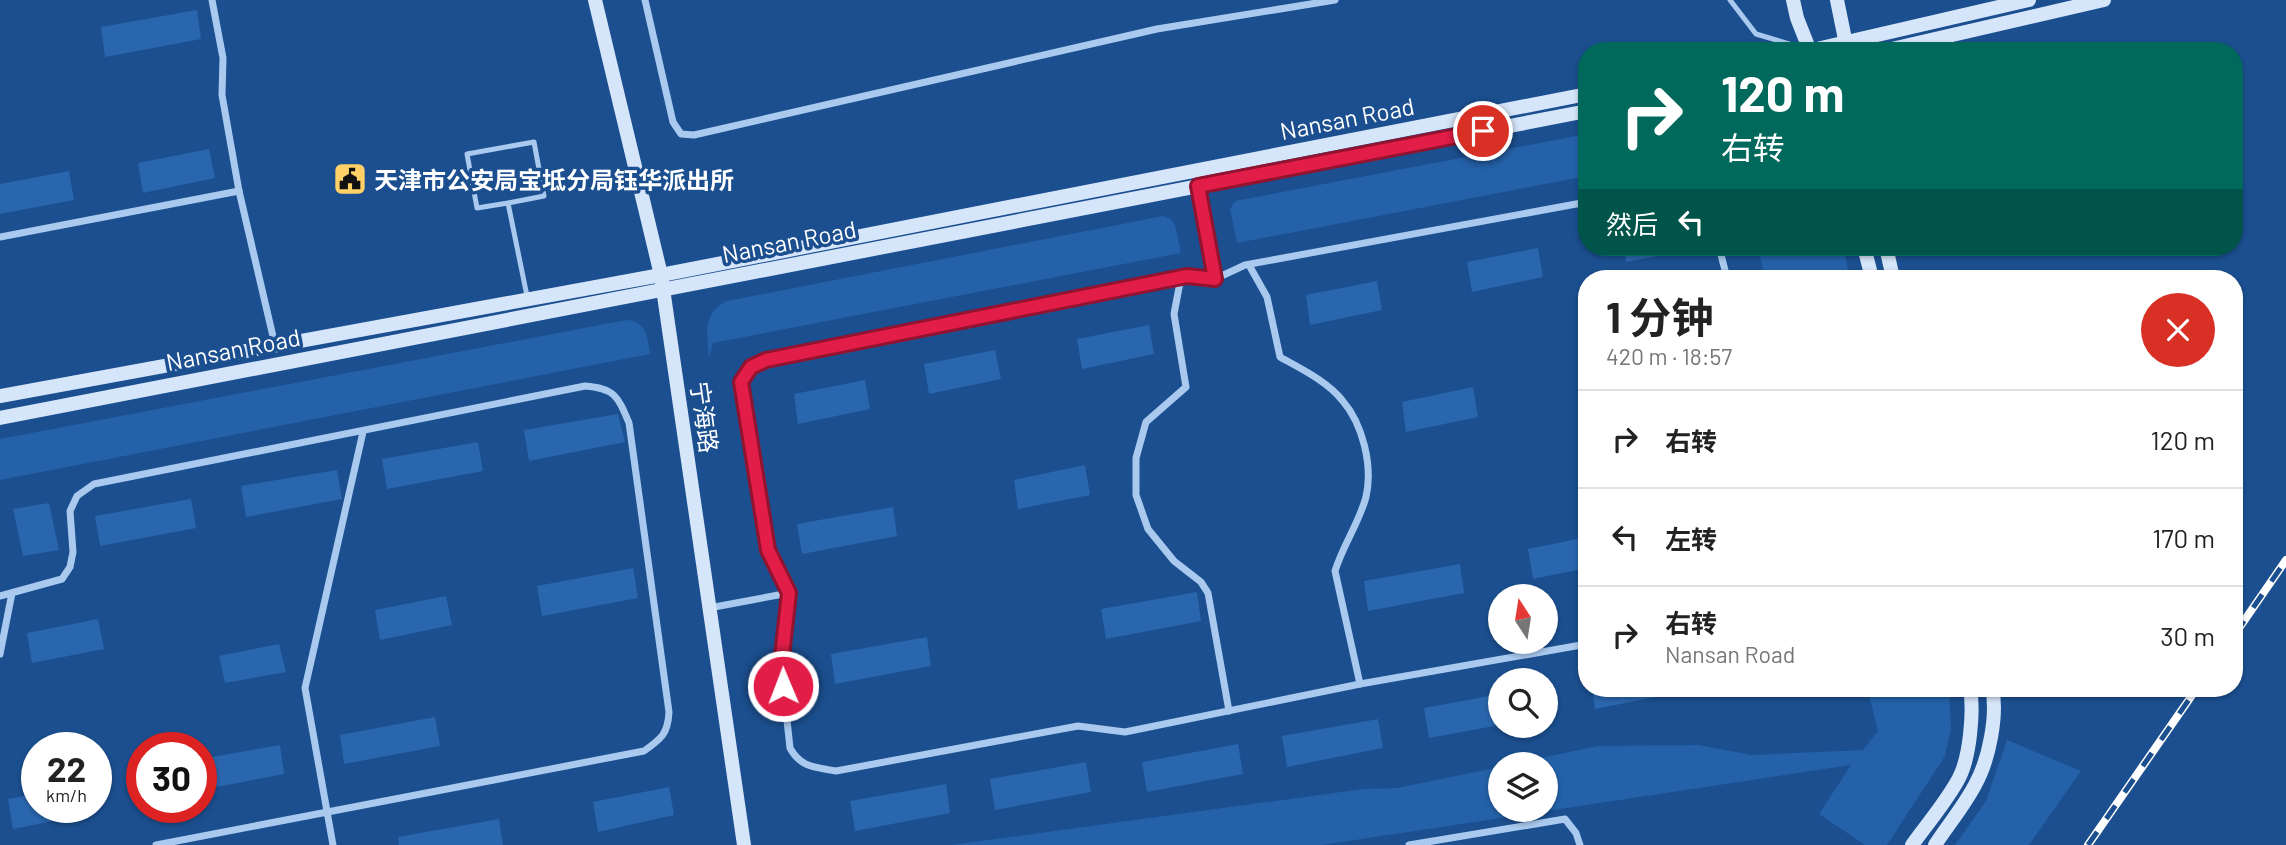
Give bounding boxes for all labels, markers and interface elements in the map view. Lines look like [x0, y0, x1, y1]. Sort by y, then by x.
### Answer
text: 120 m [1721, 63, 1844, 122]
icon: right [1606, 70, 1697, 161]
street label: Nansan Road [1277, 91, 1417, 145]
pin [1453, 101, 1513, 161]
icon: arrive [1464, 112, 1502, 150]
text: 右转 [1721, 128, 1785, 166]
public building icon: 天津市公安局宝坻分局钰华派出所 [331, 160, 369, 198]
place label: 天津市公安局宝坻分局钰华派出所 [374, 165, 734, 194]
icon: left [1672, 203, 1710, 241]
text: 然后 [1606, 208, 1658, 239]
street label: Nansan Road [719, 214, 859, 268]
text: 1 分钟 [1606, 291, 1713, 341]
button: close [2141, 293, 2215, 367]
street label: Nansan Road [163, 322, 303, 376]
text: 420 m · 18:57 [1606, 342, 1732, 370]
street label: 宁海路 [686, 379, 724, 455]
icon: right [1606, 420, 1644, 458]
text: 120 m [2151, 424, 2215, 455]
text: 右转 [1665, 425, 1717, 456]
icon: left [1606, 518, 1644, 556]
text: 170 m [2152, 522, 2215, 553]
text: 左转 [1665, 523, 1717, 554]
north arrow [1488, 584, 1558, 654]
map controls [1488, 584, 1558, 822]
text: 右转 [1665, 607, 1717, 638]
icon: right [1606, 616, 1644, 654]
text: 30 m [2160, 620, 2215, 651]
text: Nansan Road [1665, 640, 1795, 668]
position arrow [746, 649, 820, 723]
button: search [1488, 668, 1558, 738]
speed limit sign: 30 [126, 732, 217, 823]
text: 22 [47, 747, 86, 789]
button: layers [1488, 752, 1558, 822]
text: km/h [46, 784, 87, 806]

